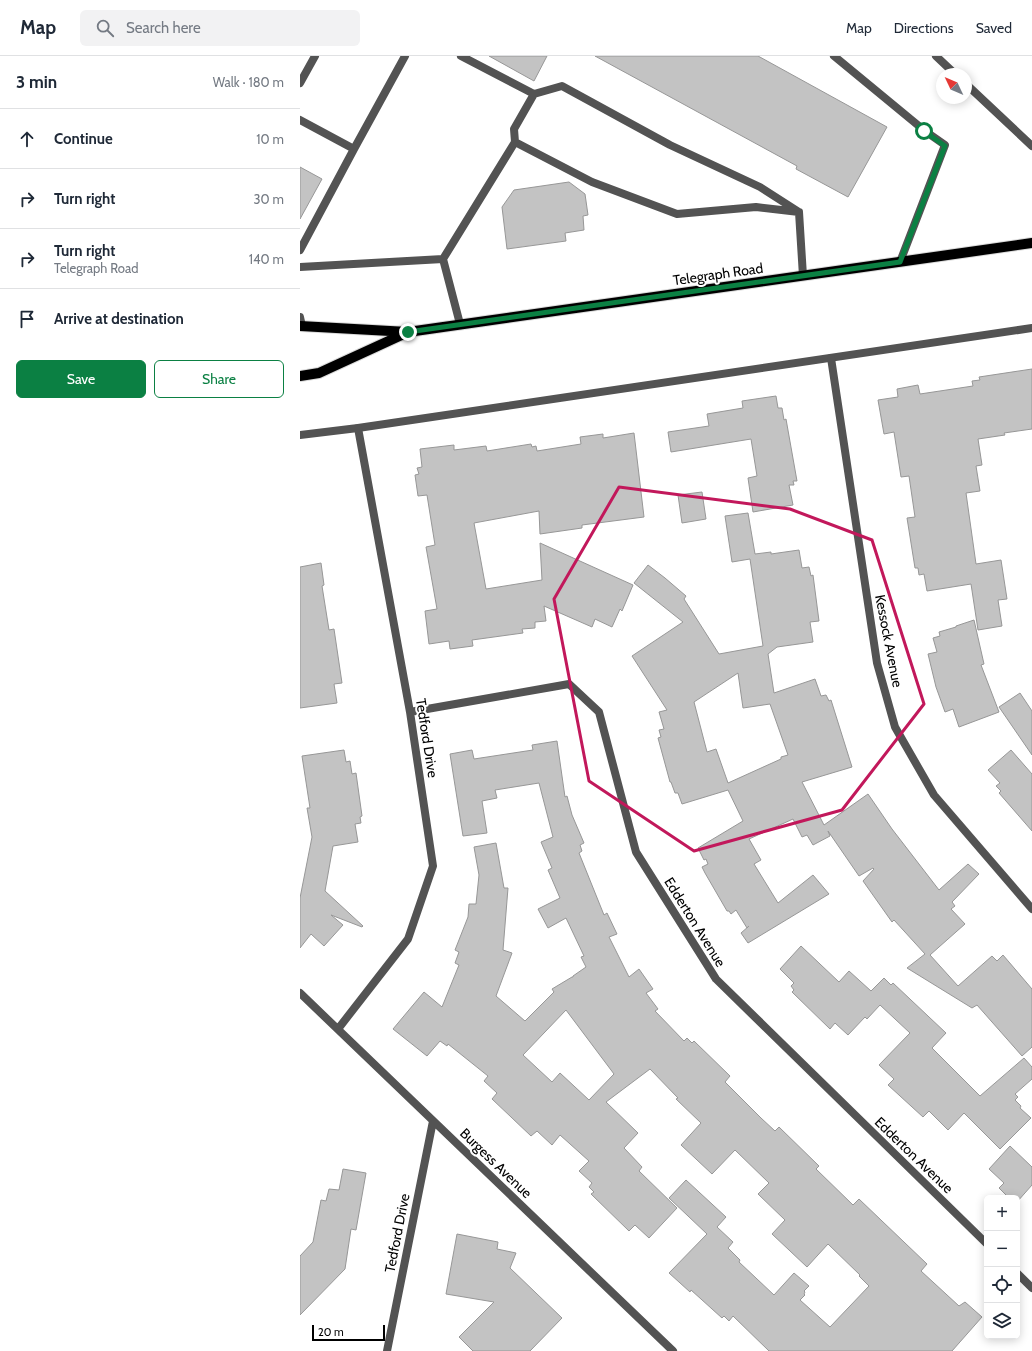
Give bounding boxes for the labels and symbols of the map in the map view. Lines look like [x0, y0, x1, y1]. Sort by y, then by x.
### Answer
north arrow [936, 68, 972, 104]
route start [915, 122, 933, 140]
street label: Telegraph Road [672, 259, 764, 289]
route end [399, 323, 417, 341]
street label: Kessock Avenue [871, 593, 907, 689]
street label: Tedford Drive [412, 697, 442, 779]
street label: Edderton Avenue [660, 874, 730, 970]
street label: Edderton Avenue [871, 1113, 957, 1197]
street label: Burgess Avenue [456, 1124, 536, 1202]
street label: Tedford Drive [381, 1192, 413, 1274]
scale bar [312, 1323, 385, 1342]

